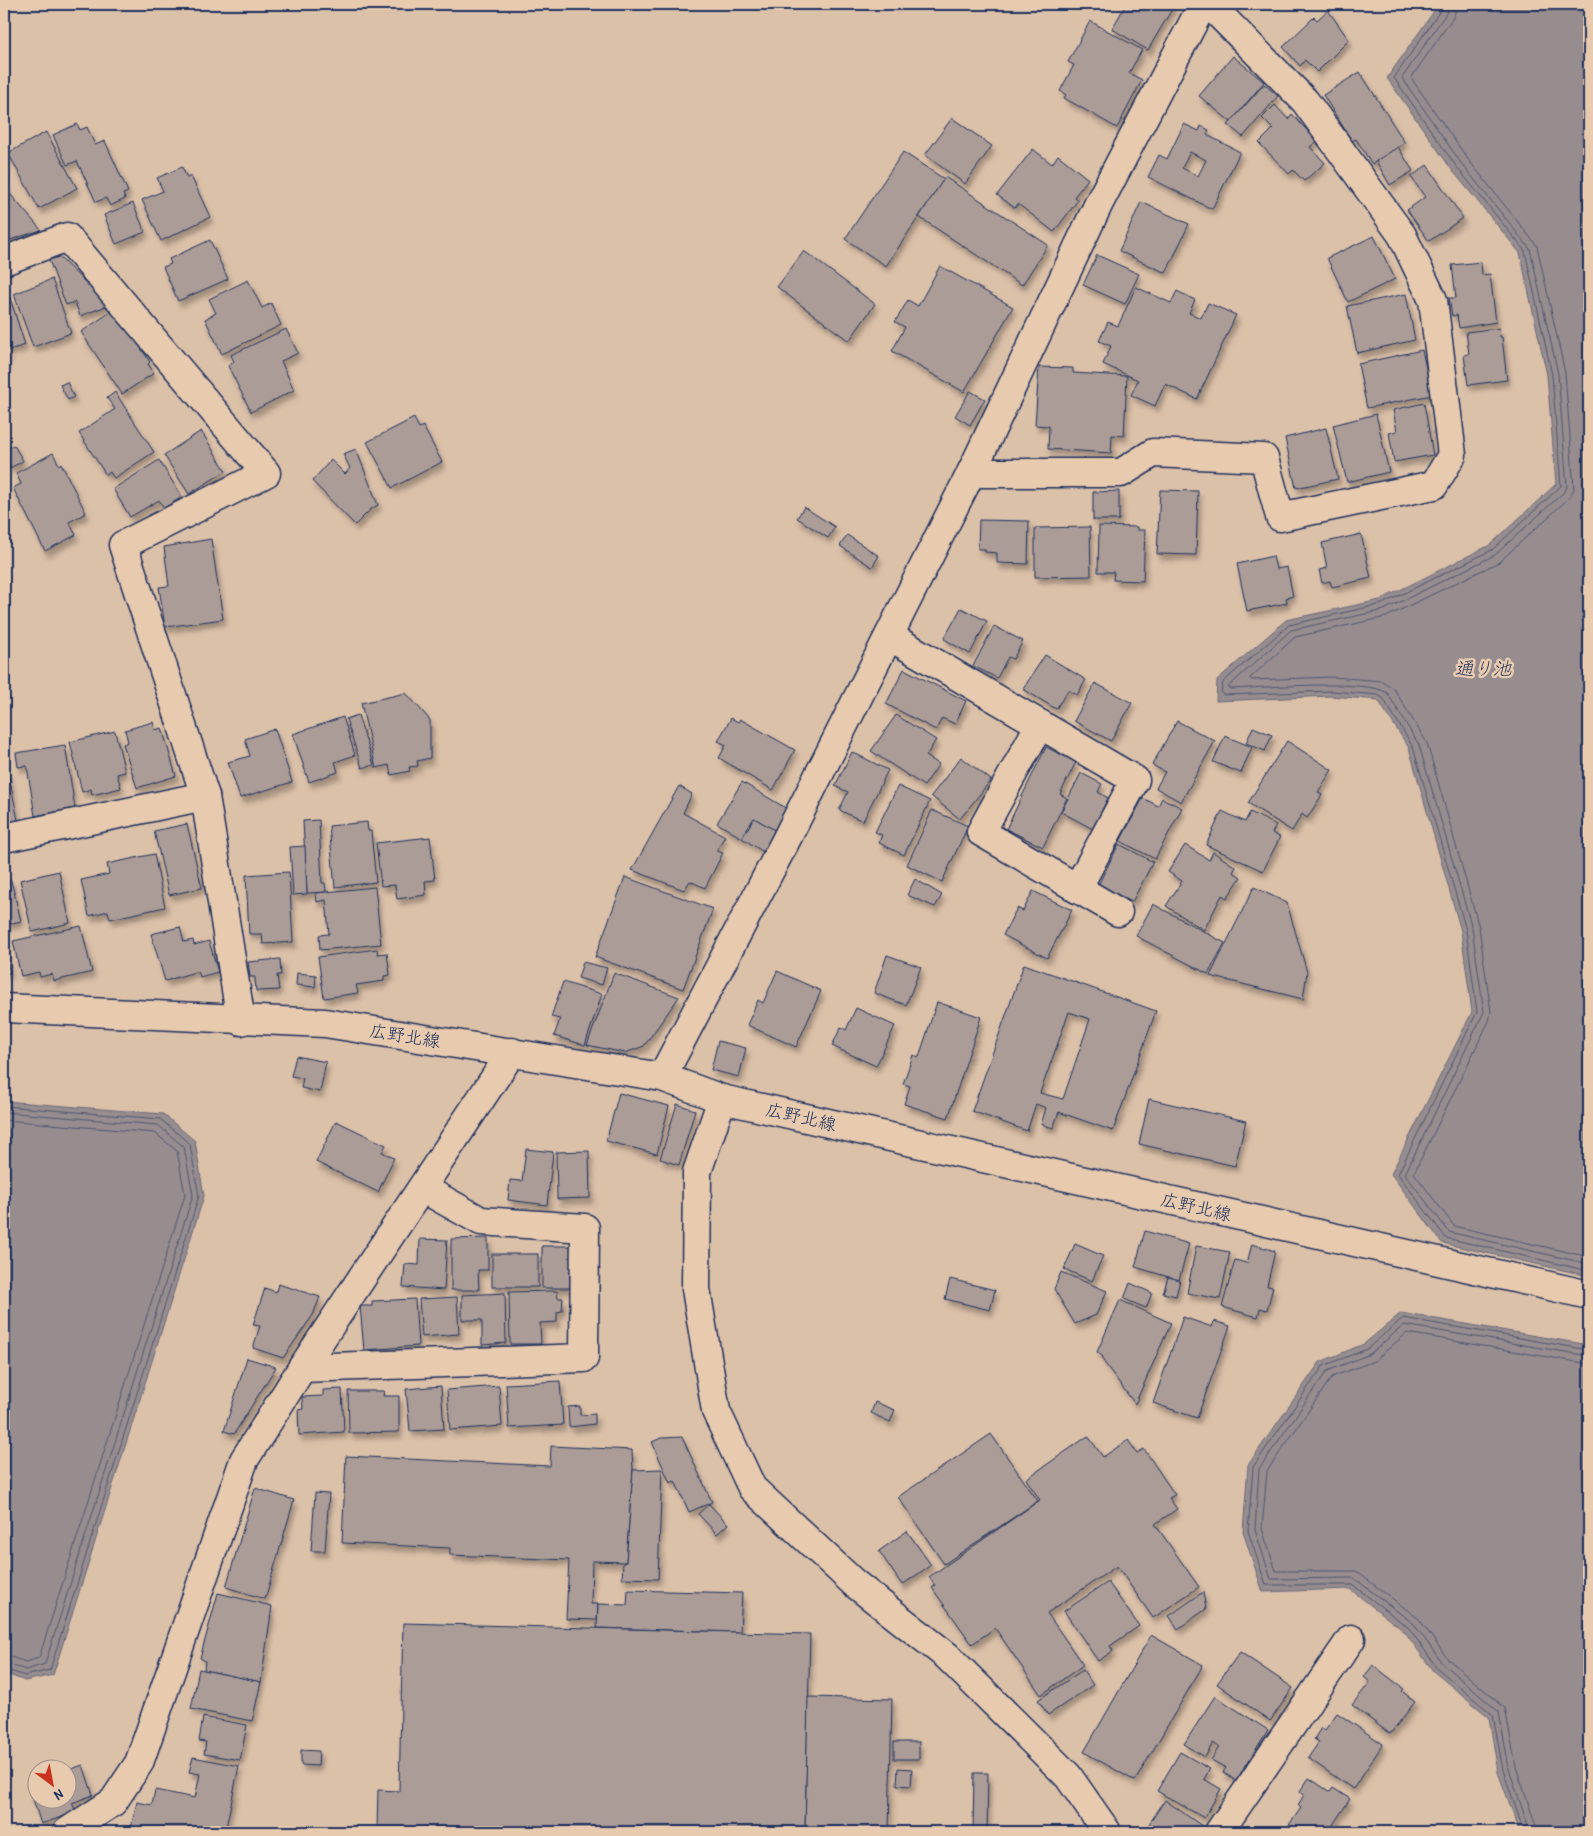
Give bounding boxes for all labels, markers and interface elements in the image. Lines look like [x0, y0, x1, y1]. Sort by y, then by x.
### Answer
water label: 通り池 [1454, 655, 1512, 681]
street label: 広野北線 [368, 1018, 443, 1053]
street label: 広野北線 [763, 1096, 839, 1137]
street label: 広野北線 [1158, 1186, 1234, 1227]
north arrow [28, 1758, 78, 1808]
text: N [50, 1785, 67, 1806]

